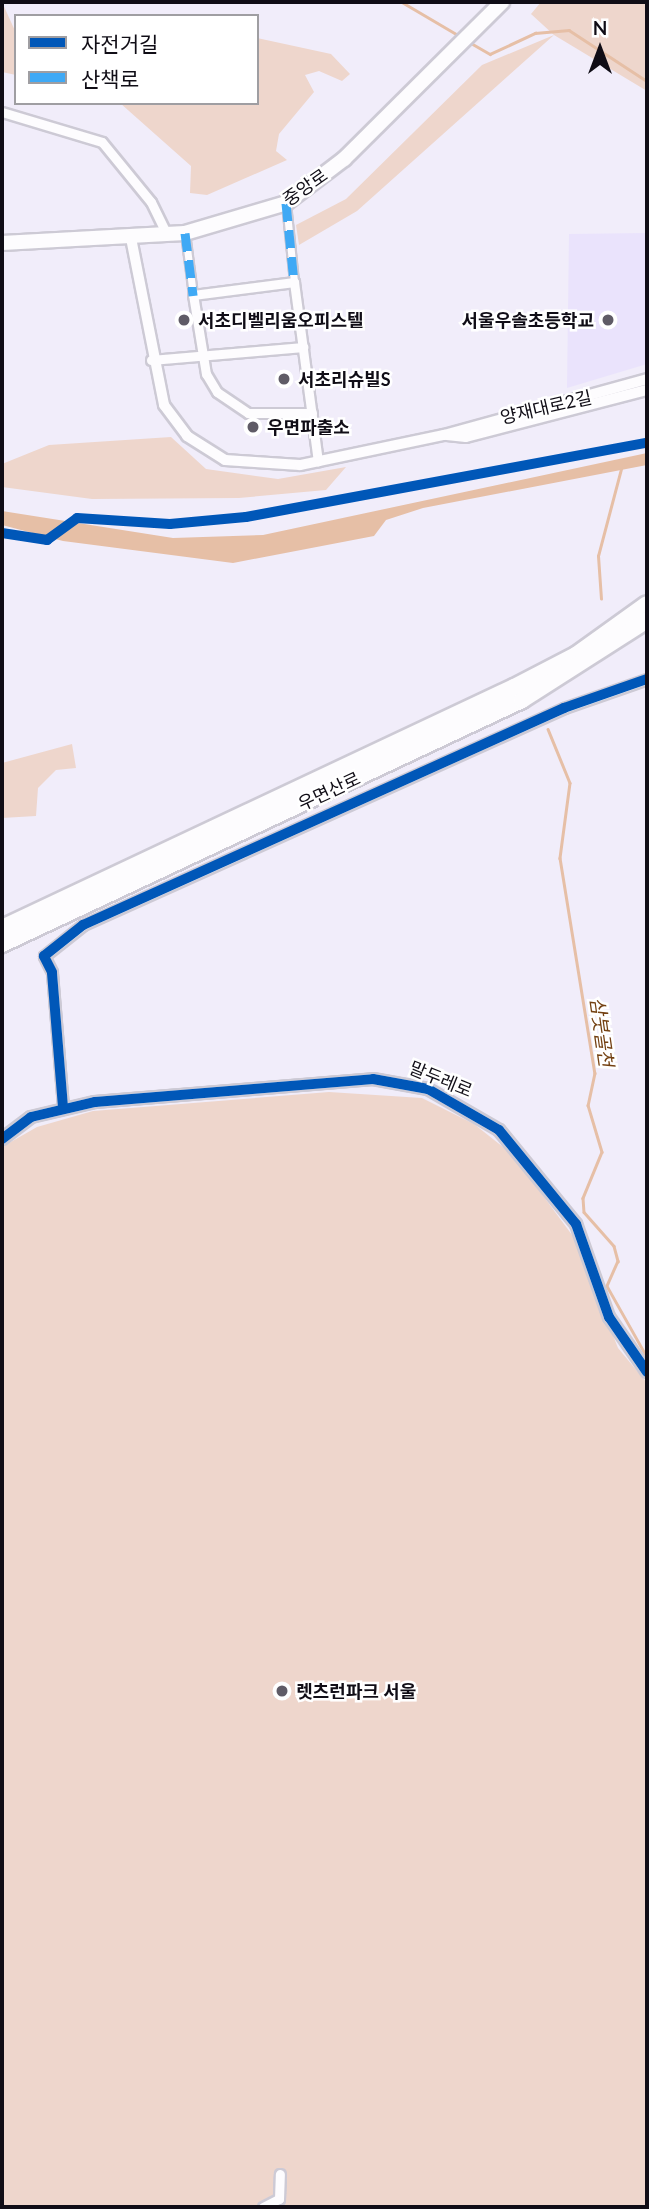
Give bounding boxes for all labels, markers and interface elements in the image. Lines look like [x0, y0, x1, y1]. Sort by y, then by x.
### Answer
legend [14, 14, 259, 105]
north arrow [565, 14, 635, 84]
text: N [593, 16, 607, 39]
text: 자전거길 [81, 31, 158, 56]
text: 산책로 [81, 66, 139, 91]
street label: 중앙로 [278, 164, 332, 210]
place label: 서초디벨리움오피스텔 [198, 309, 364, 331]
place label: 서울우솔초등학교 [462, 309, 594, 331]
marker: 서초디벨리움오피스텔 [176, 312, 192, 328]
marker: 서울우솔초등학교 [600, 312, 616, 328]
place label: 서초리슈빌S [298, 368, 391, 390]
marker: 서초리슈빌S [276, 371, 292, 387]
street label: 양재대로2길 [498, 386, 594, 428]
place label: 우면파출소 [267, 416, 350, 438]
marker: 우면파출소 [245, 419, 261, 435]
street label: 우면산로 [294, 767, 364, 815]
water label: 삼붓골천 [586, 996, 618, 1068]
street label: 말두레로 [406, 1057, 476, 1101]
place label: 렛츠런파크 서울 [296, 1680, 416, 1702]
marker: 렛츠런파크 서울 [274, 1683, 290, 1699]

